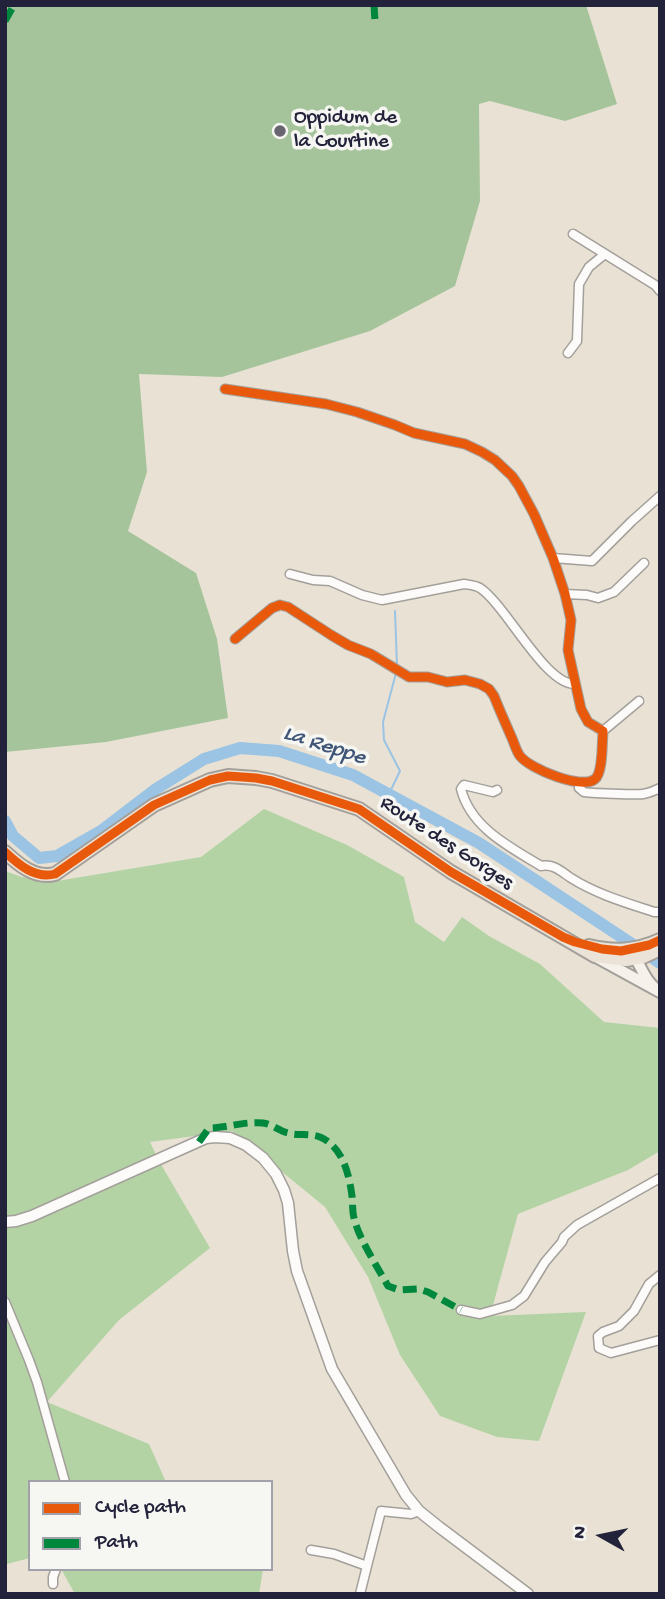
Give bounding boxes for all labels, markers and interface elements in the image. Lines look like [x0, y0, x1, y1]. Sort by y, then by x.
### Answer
place label: Oppidum de la Courtine [294, 106, 397, 156]
marker: Oppidum de la Courtine [272, 123, 288, 139]
water label: La Reppe [279, 721, 369, 773]
street label: Route des Gorges [375, 791, 517, 897]
legend [28, 1480, 273, 1571]
text: Cycle path [95, 1496, 186, 1521]
north arrow [567, 1501, 637, 1571]
text: N [568, 1525, 593, 1541]
text: Path [95, 1531, 138, 1556]

